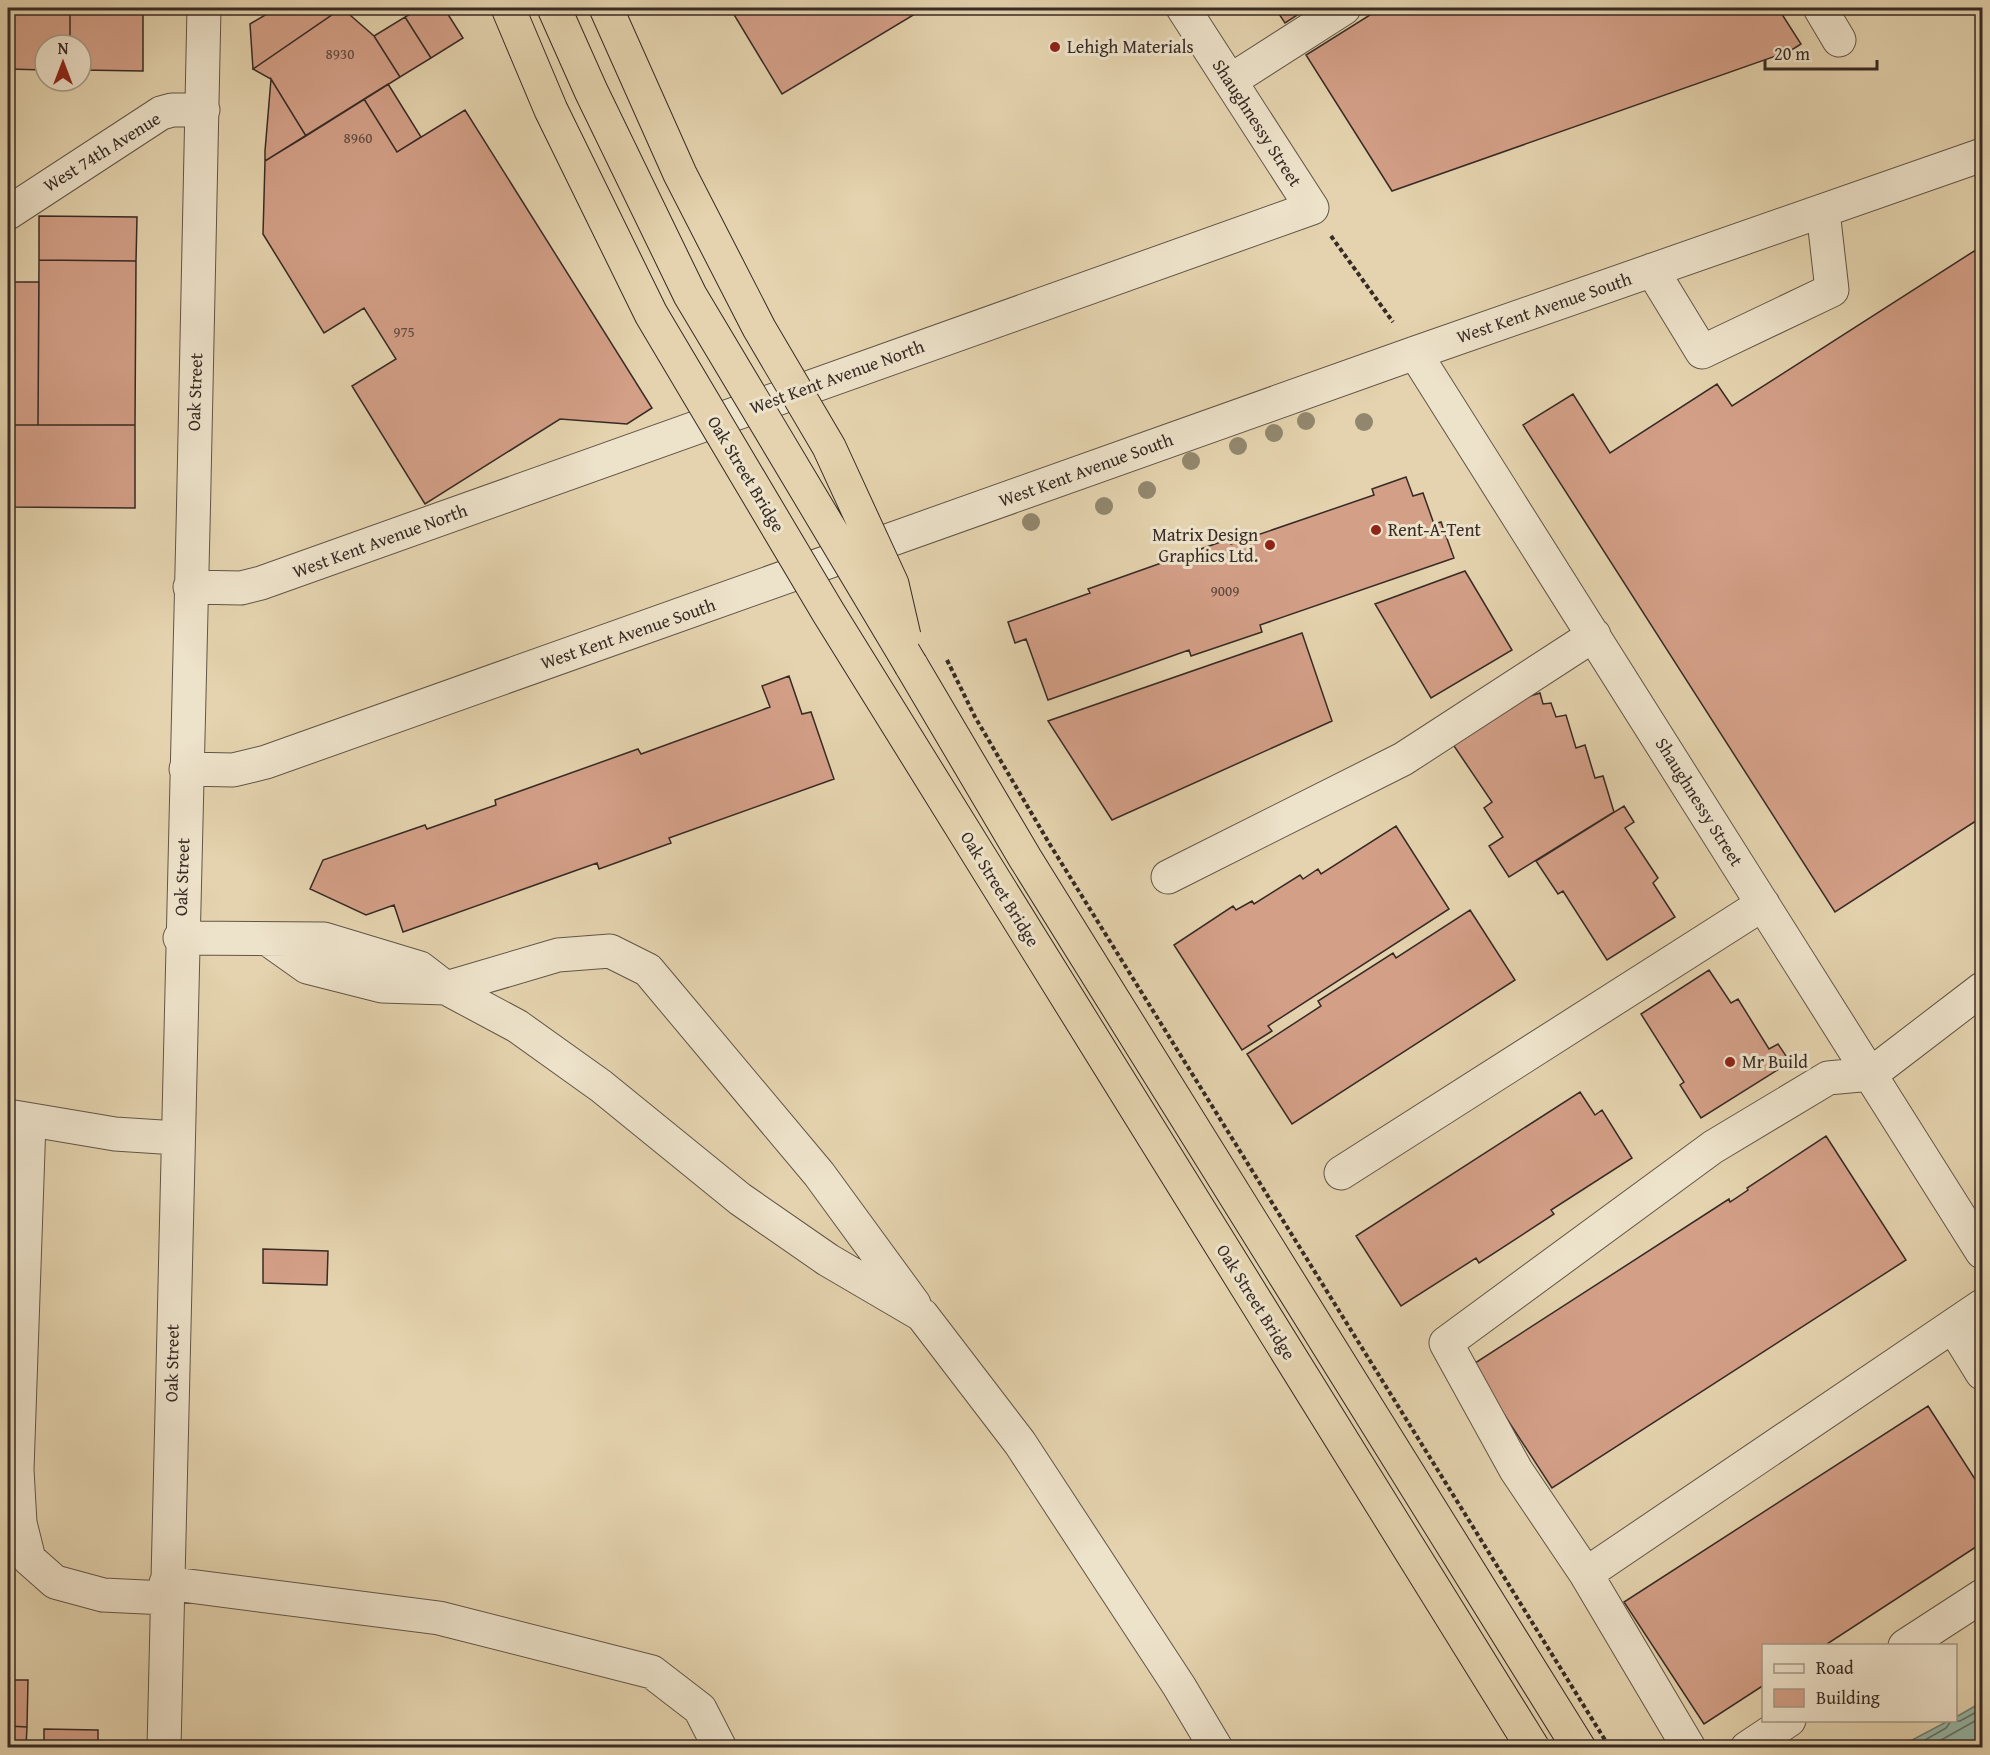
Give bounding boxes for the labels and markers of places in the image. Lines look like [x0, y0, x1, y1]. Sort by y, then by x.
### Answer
place label: Lehigh Materials [1067, 33, 1194, 60]
marker: Lehigh Materials [1048, 40, 1062, 54]
place label: Rent-A-Tent [1388, 516, 1481, 543]
place label: Matrix Design Graphics Ltd. [1152, 521, 1258, 569]
marker: Rent-A-Tent [1369, 523, 1383, 537]
marker: Matrix Design Graphics Ltd. [1263, 538, 1277, 552]
place label: Mr Build [1742, 1048, 1808, 1075]
marker: Mr Build [1723, 1055, 1737, 1069]

